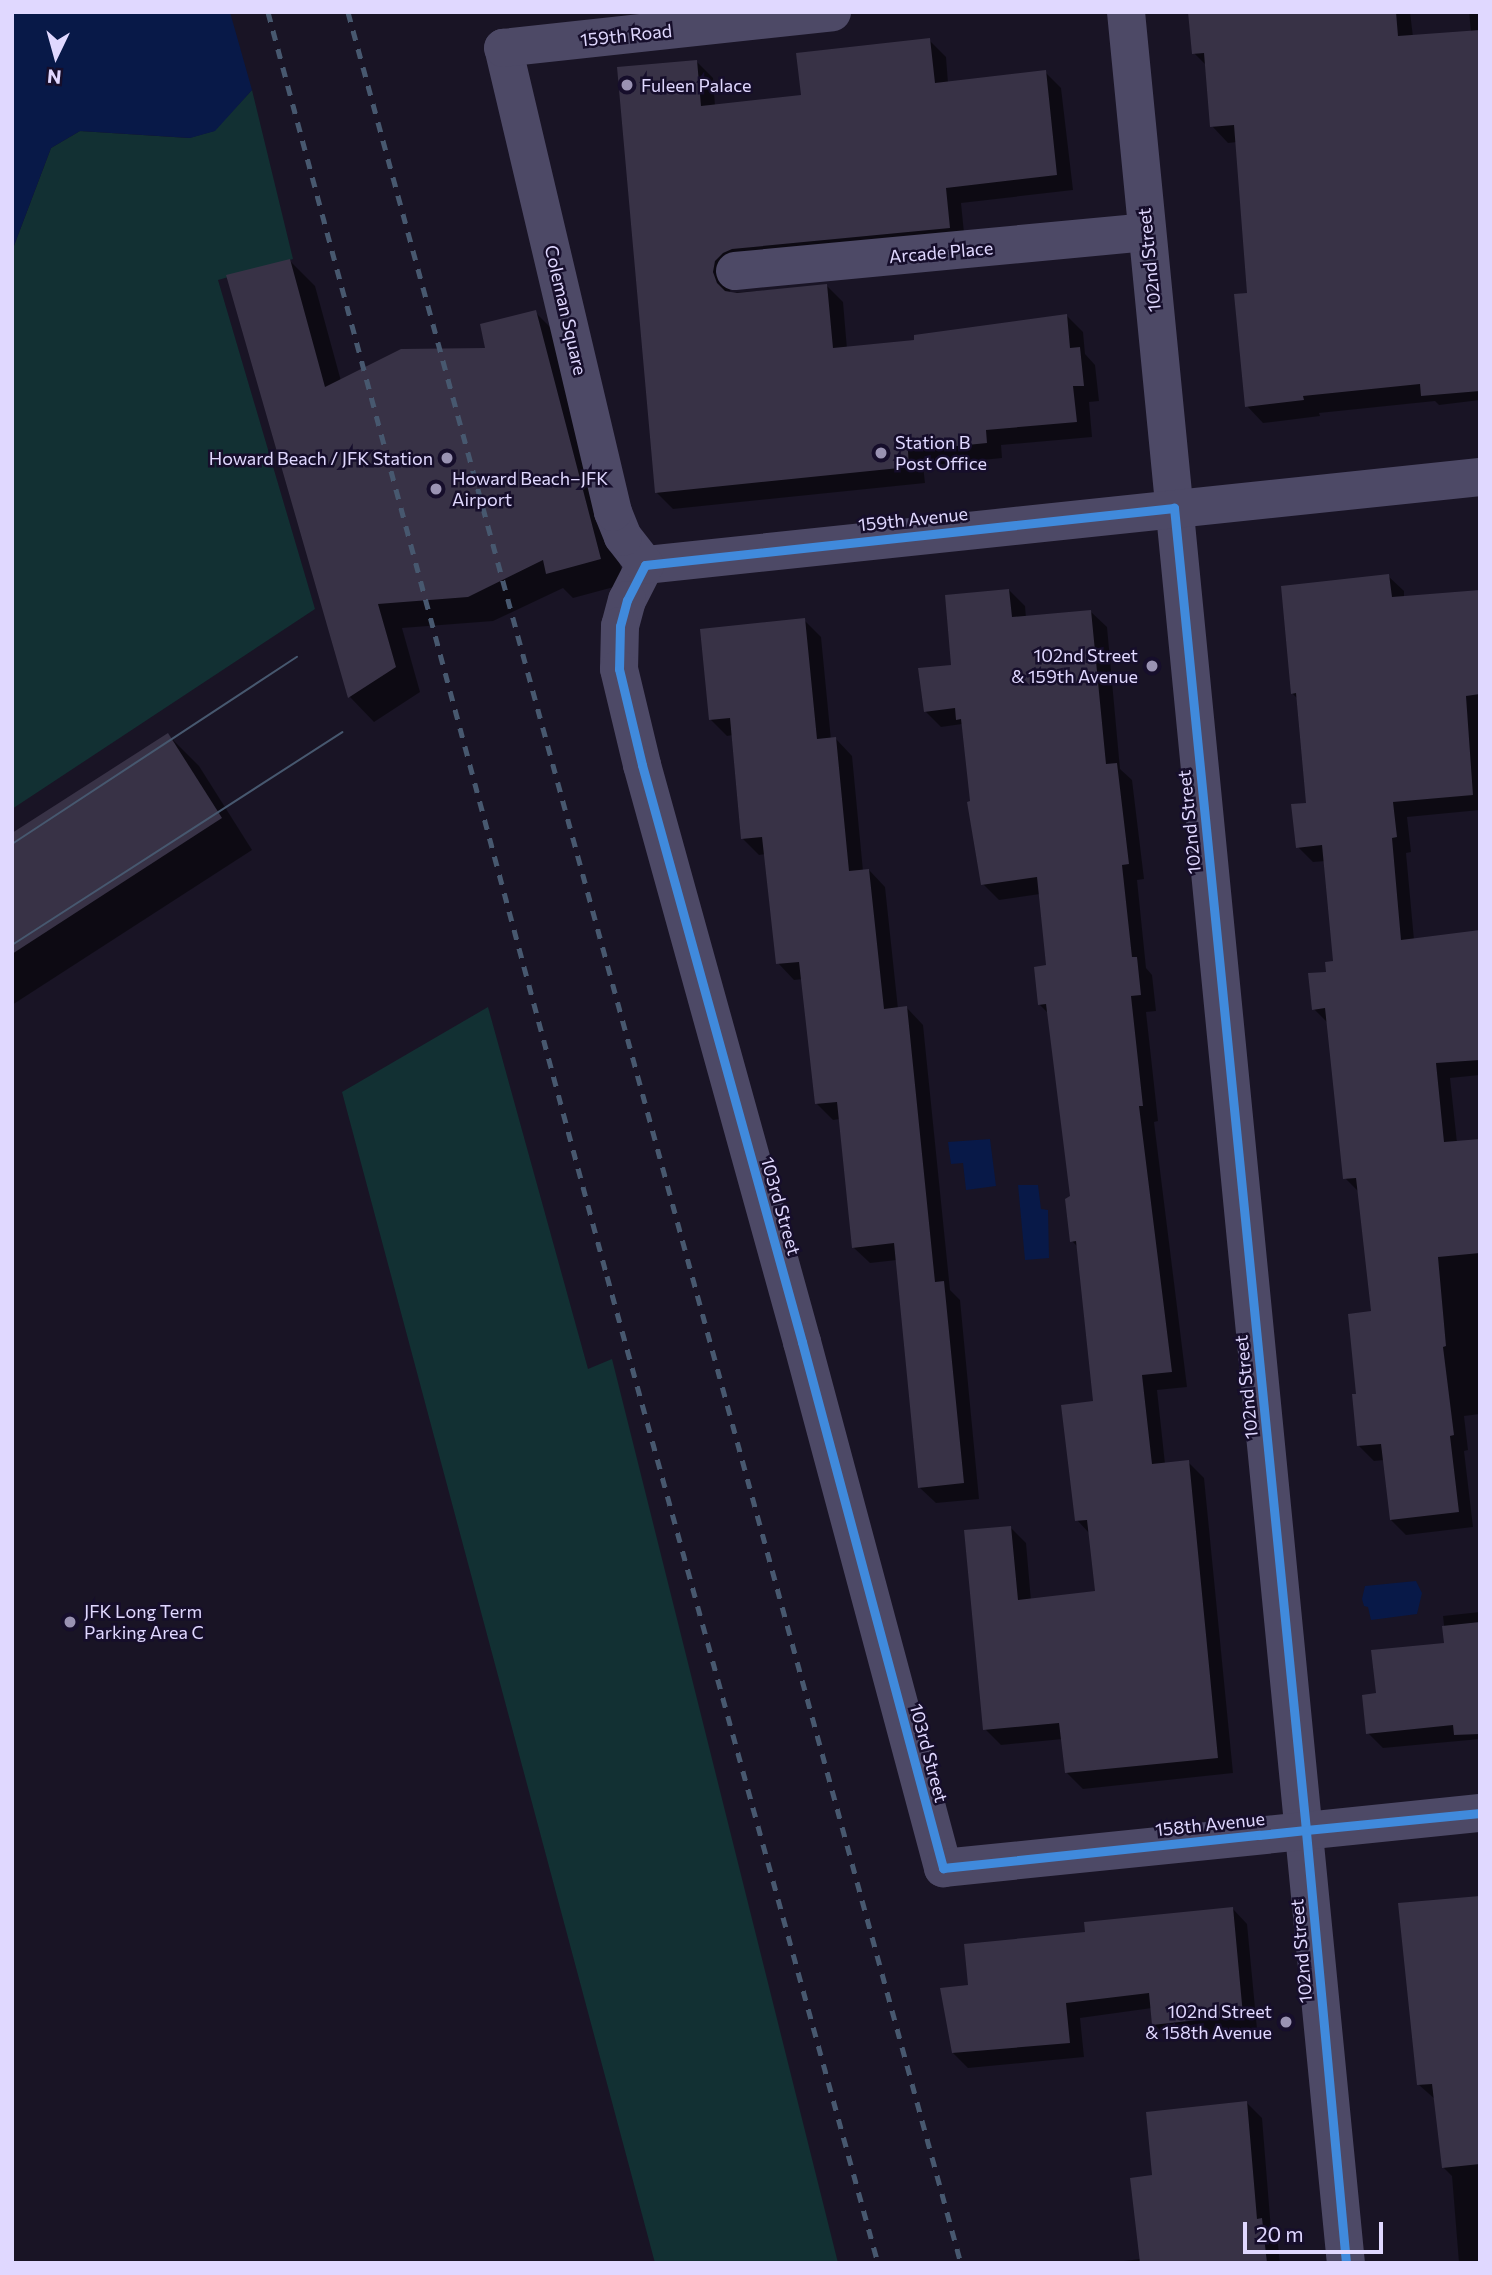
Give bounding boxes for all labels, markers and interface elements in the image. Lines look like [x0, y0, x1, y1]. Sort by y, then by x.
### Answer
street label: 159th Road [579, 19, 673, 51]
north arrow [21, 21, 91, 91]
text: N [46, 65, 62, 89]
place label: Fuleen Palace [641, 74, 752, 96]
marker: Fuleen Palace [619, 77, 635, 93]
street label: 102nd Street [1133, 207, 1165, 313]
street label: Arcade Place [888, 237, 994, 267]
street label: Coleman Square [541, 243, 591, 377]
place label: Station B Post Office [895, 432, 987, 474]
marker: Station B Post Office [873, 445, 889, 461]
place label: Howard Beach / JFK Station [209, 447, 433, 469]
marker: Howard Beach / JFK Station [439, 450, 455, 466]
place label: Howard Beach–JFK Airport [452, 468, 608, 510]
marker: Howard Beach–JFK Airport [426, 479, 446, 499]
street label: 159th Avenue [857, 503, 969, 535]
place label: 102nd Street & 159th Avenue [1011, 645, 1138, 688]
marker: 102nd Street & 159th Avenue [1144, 658, 1160, 674]
street label: 102nd Street [1173, 769, 1205, 875]
street label: 103rd Street [757, 1154, 805, 1258]
street label: 102nd Street [1230, 1334, 1262, 1440]
place label: JFK Long Term Parking Area C [84, 1601, 204, 1644]
marker: JFK Long Term Parking Area C [62, 1614, 78, 1630]
street label: 103rd Street [905, 1701, 953, 1805]
street label: 158th Avenue [1154, 1808, 1266, 1840]
street label: 102nd Street [1286, 1898, 1316, 2004]
place label: 102nd Street & 158th Avenue [1145, 2001, 1272, 2044]
marker: 102nd Street & 158th Avenue [1278, 2014, 1294, 2030]
scale bar [1247, 2208, 1387, 2252]
text: 20 m [1256, 2221, 1304, 2246]

